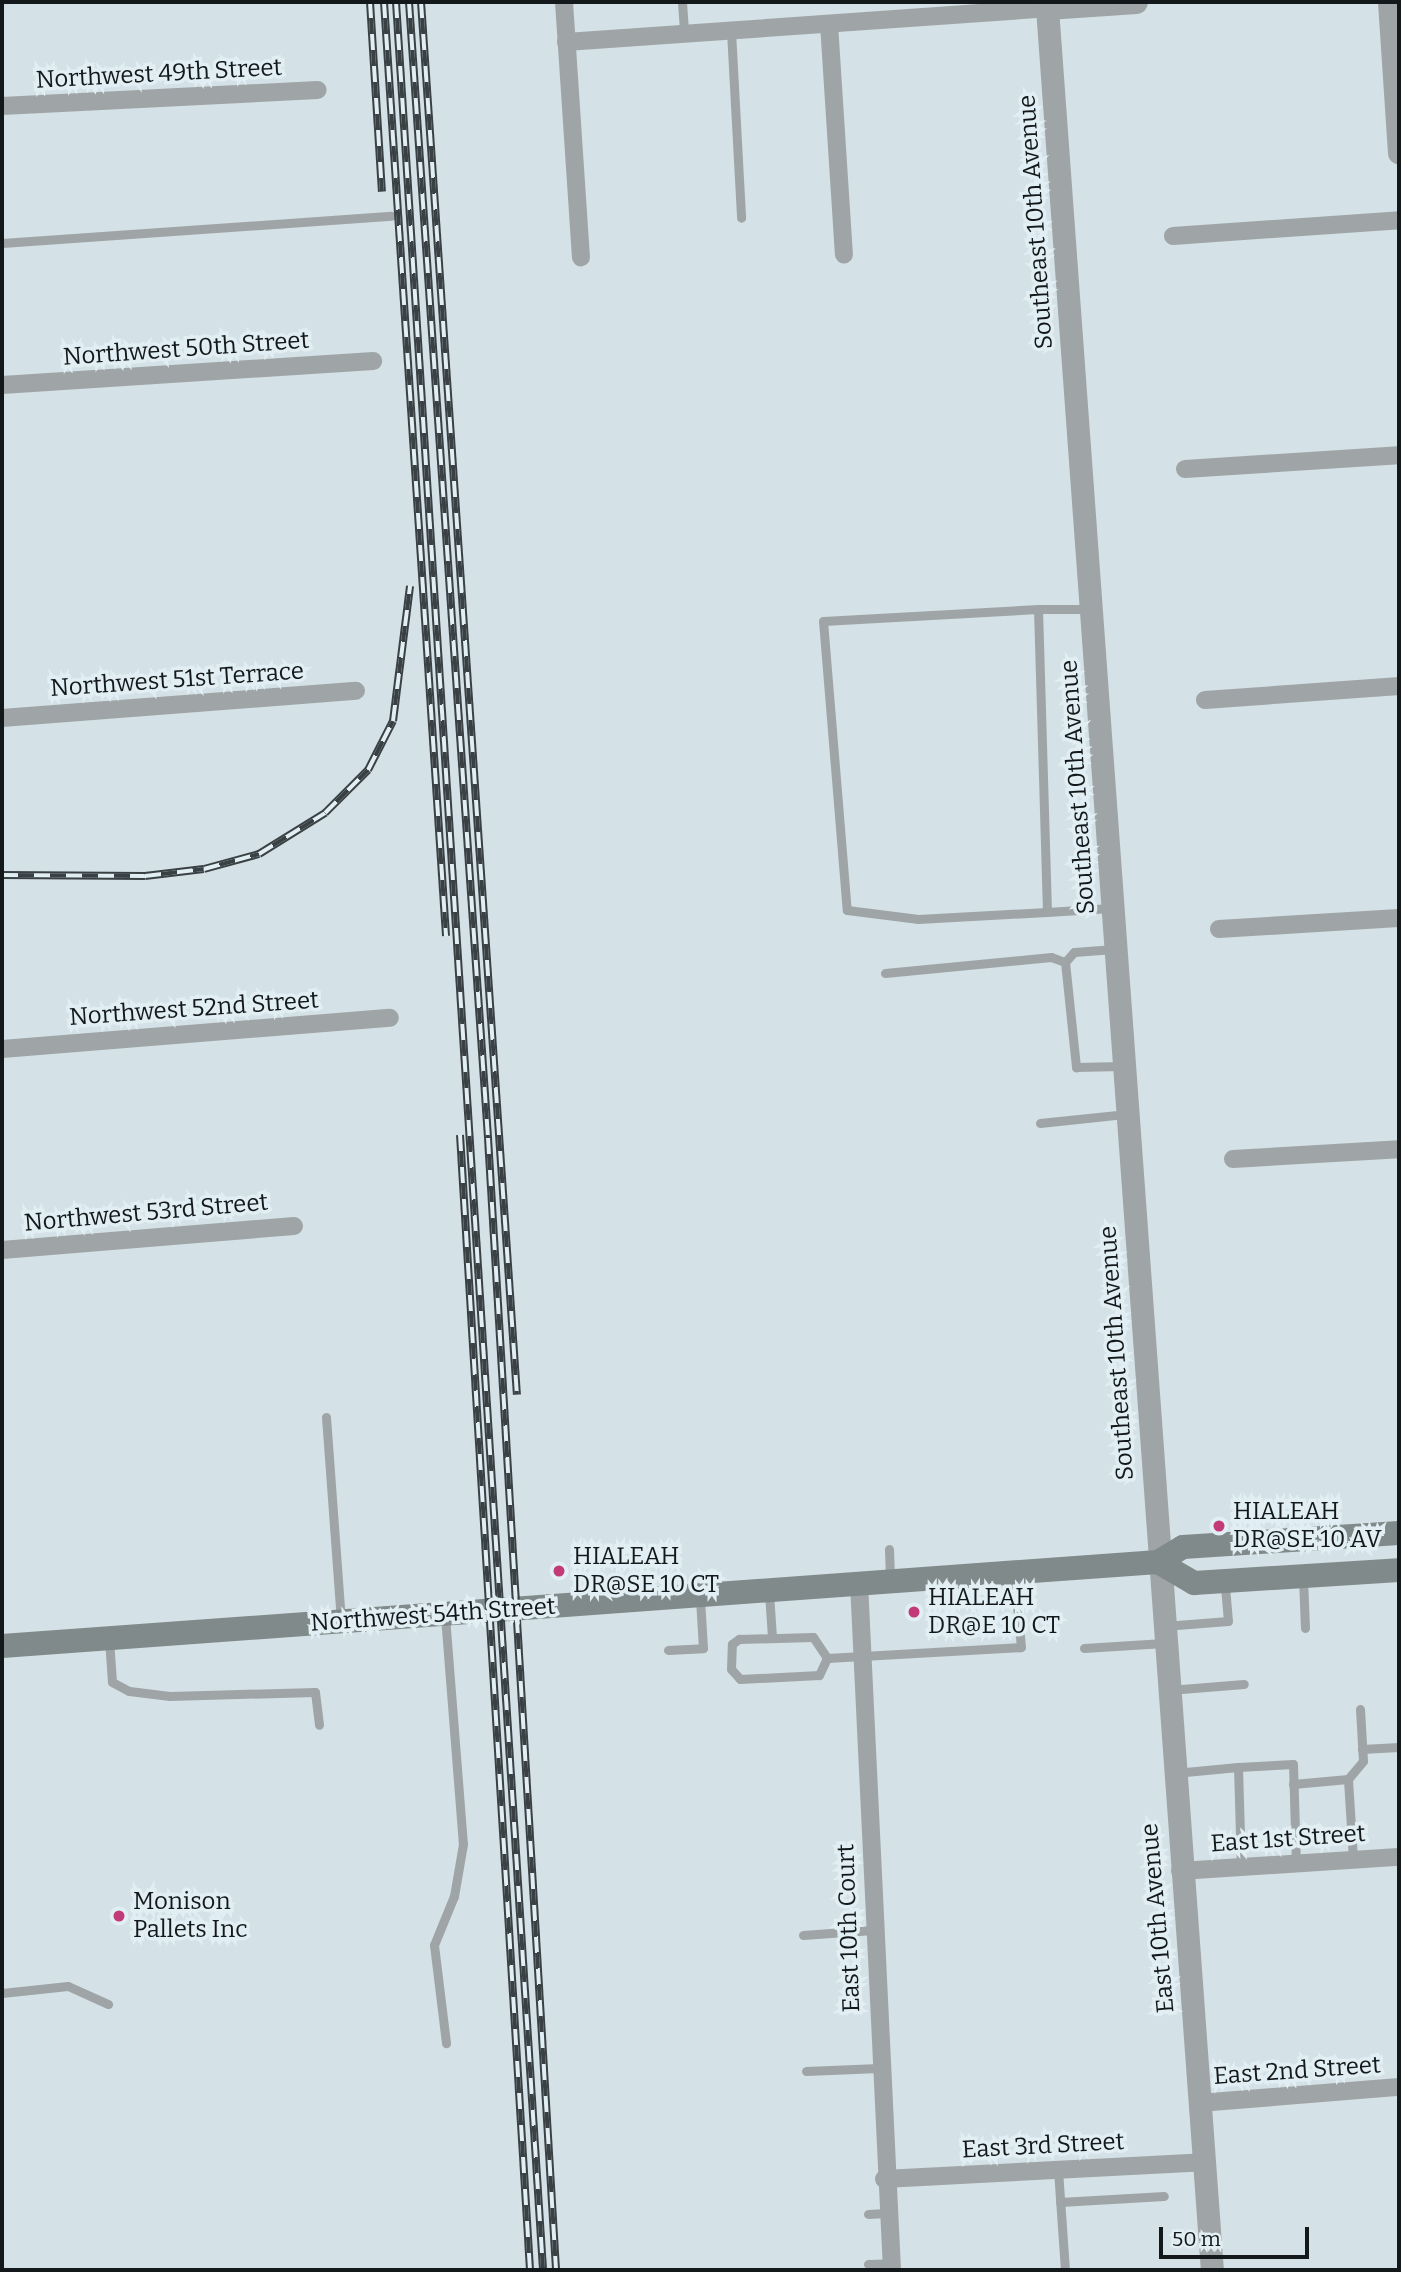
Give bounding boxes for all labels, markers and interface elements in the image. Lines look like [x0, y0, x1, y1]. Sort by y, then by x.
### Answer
street label: Northwest 49th Street [35, 53, 283, 95]
street label: Southeast 10th Avenue [1013, 94, 1059, 350]
street label: Northwest 50th Street [62, 326, 310, 372]
street label: Northwest 51st Terrace [49, 657, 305, 703]
street label: Southeast 10th Avenue [1055, 659, 1101, 915]
street label: Northwest 52nd Street [68, 986, 320, 1032]
street label: Northwest 53rd Street [23, 1188, 269, 1238]
street label: Southeast 10th Avenue [1094, 1225, 1140, 1481]
place label: HIALEAH DR@SE 10 AV [1233, 1498, 1382, 1554]
marker: HIALEAH DR@SE 10 AV [1211, 1518, 1227, 1534]
place label: HIALEAH DR@SE 10 CT [573, 1543, 719, 1599]
marker: HIALEAH DR@SE 10 CT [551, 1563, 567, 1579]
place label: HIALEAH DR@E 10 CT [928, 1584, 1060, 1640]
street label: Northwest 54th Street [310, 1592, 556, 1638]
marker: HIALEAH DR@E 10 CT [906, 1604, 922, 1620]
street label: East 1st Street [1210, 1819, 1366, 1859]
street label: East 10th Avenue [1135, 1822, 1181, 2014]
street label: East 10th Court [832, 1843, 866, 2013]
place label: Monison Pallets Inc [133, 1888, 247, 1944]
marker: Monison Pallets Inc [111, 1908, 127, 1924]
street label: East 2nd Street [1212, 2051, 1382, 2091]
street label: East 3rd Street [961, 2127, 1125, 2165]
scale bar [1163, 2212, 1314, 2256]
text: 50 m [1172, 2226, 1221, 2252]

